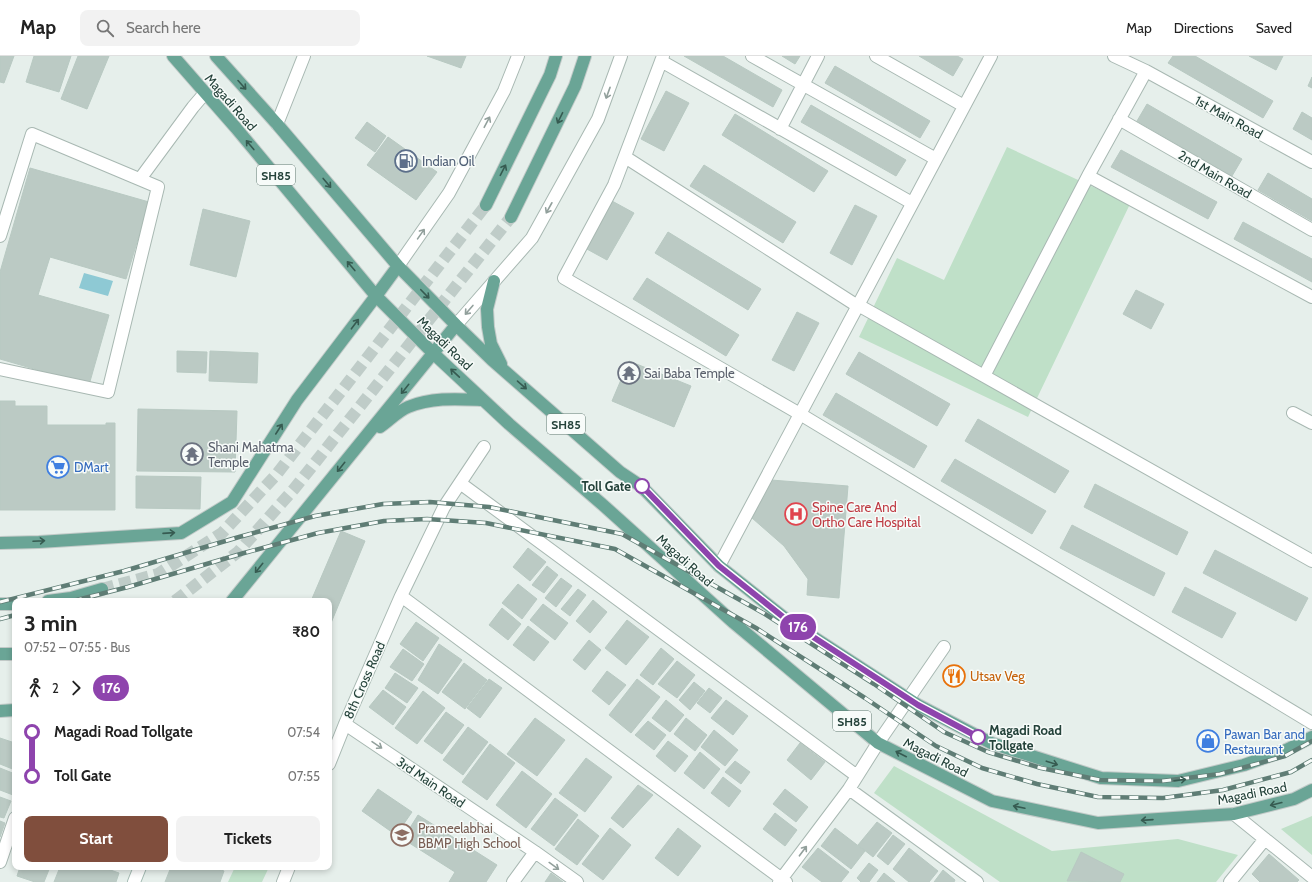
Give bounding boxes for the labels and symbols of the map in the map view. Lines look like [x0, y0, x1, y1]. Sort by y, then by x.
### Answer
street label: Magadi Road [202, 70, 260, 134]
one-way arrow [237, 80, 246, 90]
one-way arrow [604, 86, 611, 99]
street label: 1st Main Road [1192, 92, 1266, 142]
one-way arrow [556, 112, 563, 124]
one-way arrow [483, 117, 491, 129]
one-way arrow [246, 140, 255, 150]
street label: 2nd Main Road [1175, 147, 1255, 201]
fuel station icon: Indian Oil [393, 148, 419, 174]
place label: Indian Oil [422, 153, 475, 169]
one-way arrow [500, 164, 507, 176]
road number: SH85 [257, 165, 295, 185]
one-way arrow [322, 178, 332, 188]
one-way arrow [544, 202, 552, 214]
one-way arrow [417, 229, 425, 240]
one-way arrow [347, 261, 356, 272]
one-way arrow [420, 289, 430, 299]
one-way arrow [464, 305, 474, 315]
street label: Magadi Road [414, 313, 476, 373]
one-way arrow [351, 319, 359, 330]
temple icon: Sai Baba Temple [616, 360, 642, 386]
place label: Sai Baba Temple [644, 365, 735, 381]
one-way arrow [450, 368, 460, 377]
one-way arrow [516, 381, 527, 390]
one-way arrow [401, 383, 410, 394]
road number: SH85 [547, 414, 585, 434]
one-way arrow [275, 423, 283, 435]
place label: Shani Mahatma Temple [208, 439, 294, 470]
temple icon: Shani Mahatma Temple [179, 441, 205, 467]
supermarket icon: DMart [45, 454, 71, 480]
place label: DMart [74, 459, 109, 475]
one-way arrow [337, 462, 346, 473]
place label: Toll Gate [581, 478, 631, 494]
marker: Toll Gate [634, 478, 650, 494]
place label: Spine Care And Ortho Care Hospital [812, 499, 921, 530]
hospital icon: Spine Care And Ortho Care Hospital [783, 501, 809, 527]
one-way arrow [162, 530, 175, 537]
street label: Magadi Road [653, 530, 717, 590]
one-way arrow [32, 538, 45, 545]
one-way arrow [255, 563, 264, 573]
line badge: 176 [775, 614, 821, 640]
street label: 8th Cross Road [340, 639, 388, 721]
restaurant icon: Utsav Veg [941, 663, 967, 689]
place label: Utsav Veg [970, 668, 1025, 684]
road number: SH85 [833, 711, 871, 731]
place label: Magadi Road Tollgate [989, 722, 1062, 753]
place label: Pawan Bar and Restaurant [1224, 726, 1305, 757]
shop icon: Pawan Bar and Restaurant [1195, 728, 1221, 754]
marker: Magadi Road Tollgate [970, 729, 986, 745]
street label: Magadi Road [901, 734, 971, 780]
one-way arrow [371, 741, 382, 749]
one-way arrow [895, 750, 907, 758]
street label: 3rd Main Road [394, 753, 468, 811]
one-way arrow [1046, 759, 1058, 767]
one-way arrow [1173, 776, 1186, 784]
street label: Magadi Road [1216, 778, 1288, 808]
one-way arrow [1270, 800, 1283, 808]
one-way arrow [1013, 802, 1026, 810]
one-way arrow [1141, 816, 1154, 823]
place label: Prameelabhai BBMP High School [418, 820, 521, 851]
school or university icon: Prameelabhai BBMP High School [389, 822, 415, 848]
one-way arrow [798, 845, 807, 856]
one-way arrow [549, 862, 560, 870]

